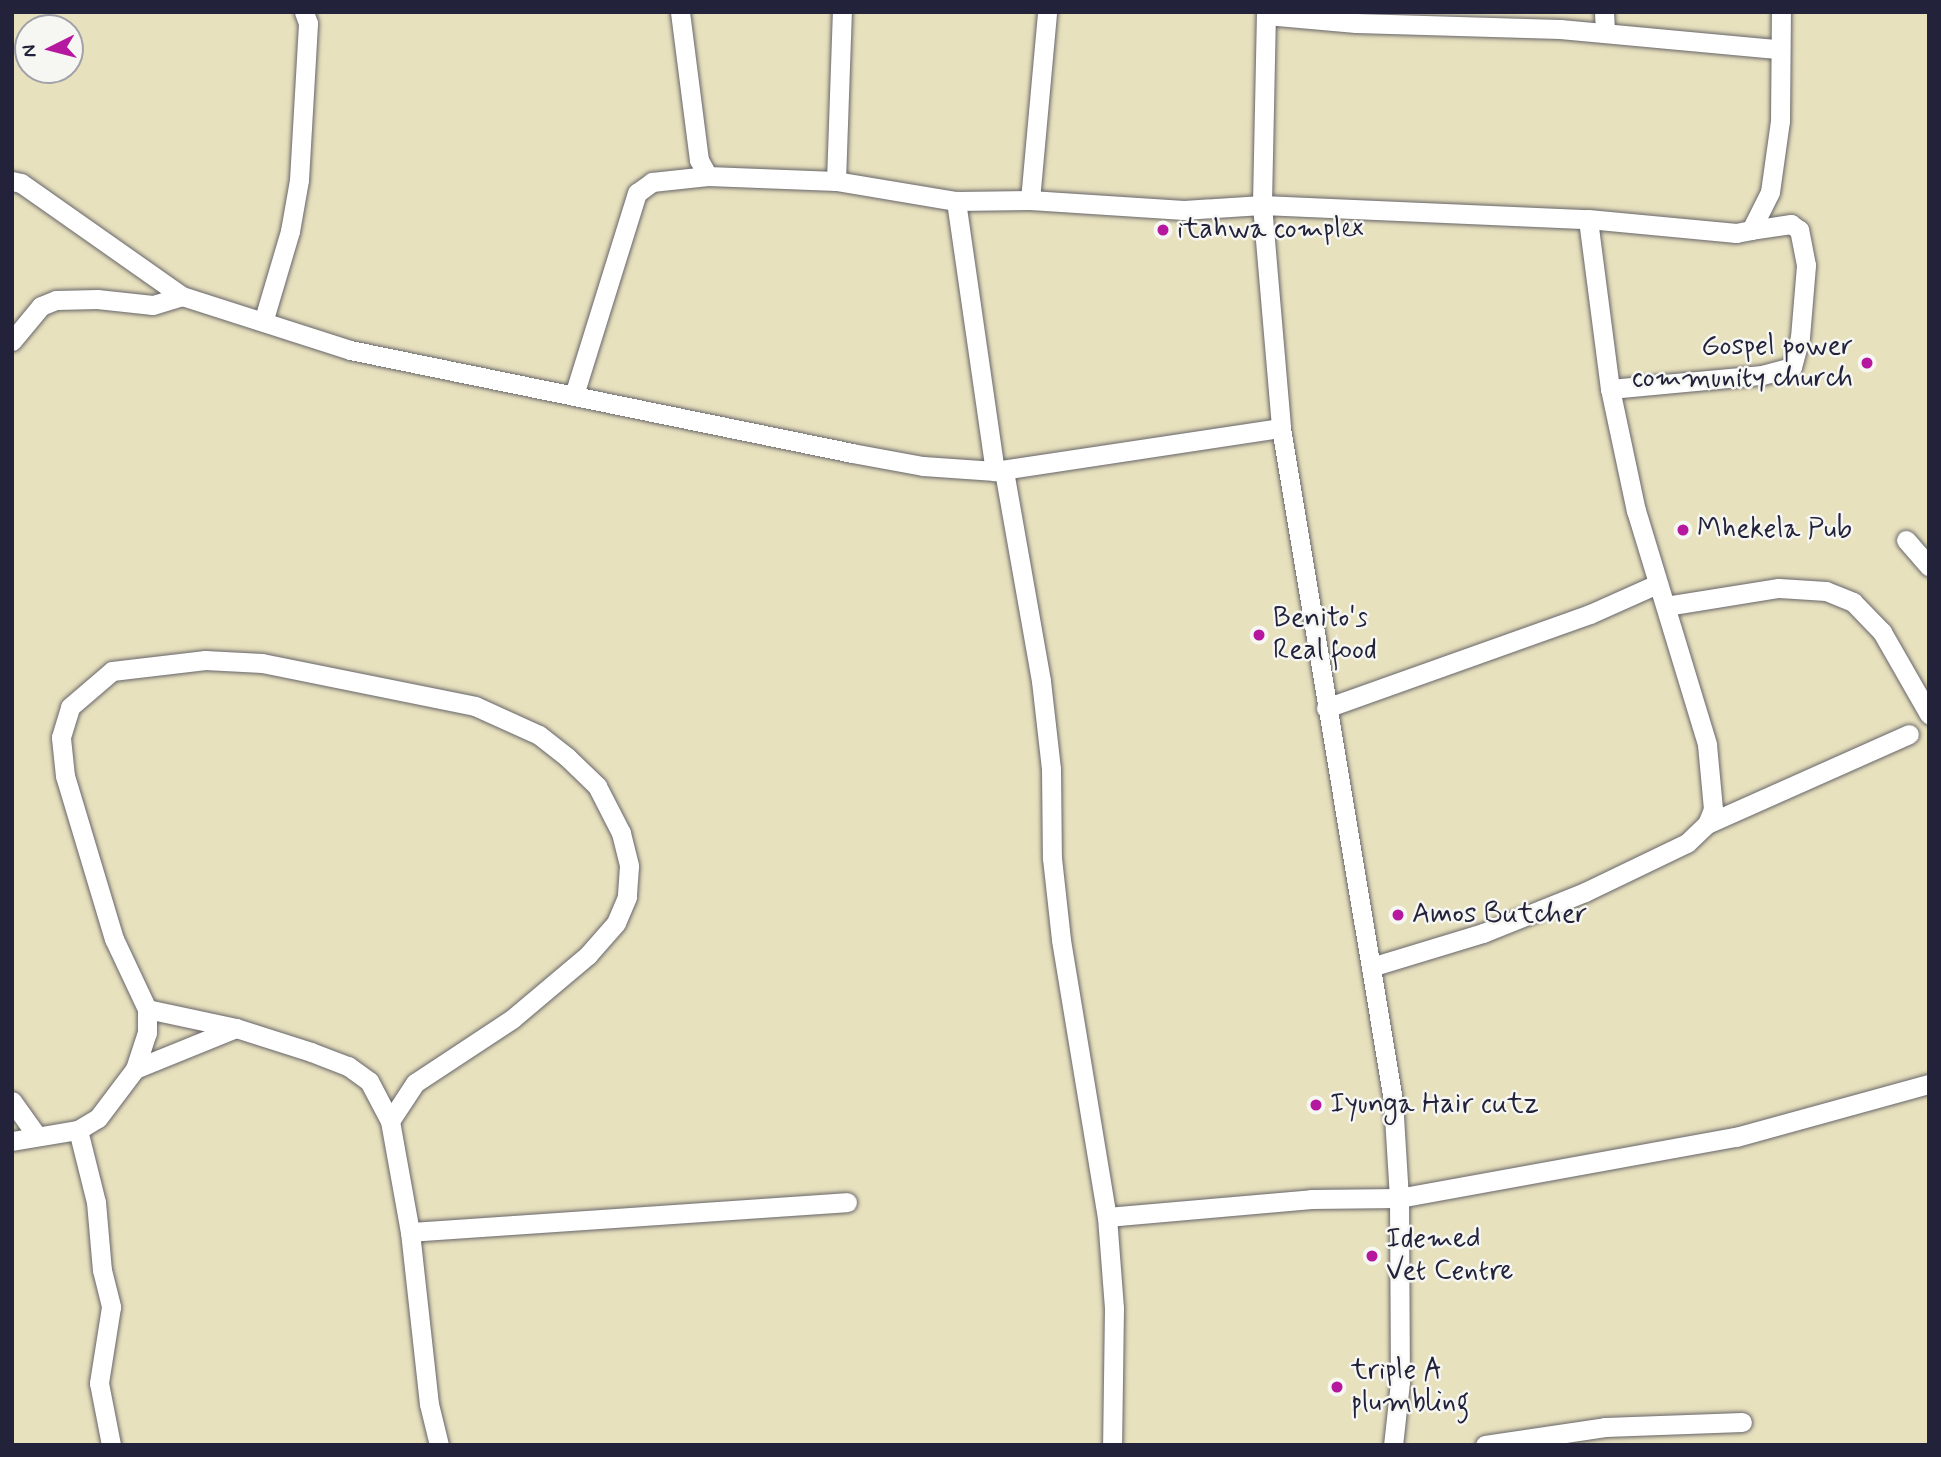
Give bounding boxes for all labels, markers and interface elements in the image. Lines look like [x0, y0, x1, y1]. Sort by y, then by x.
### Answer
north arrow [14, 14, 84, 84]
text: N [17, 43, 43, 59]
place label: itahwa complex [1177, 213, 1364, 247]
marker: itahwa complex [1155, 222, 1171, 238]
place label: Gospel power community church [1632, 330, 1853, 396]
marker: Gospel power community church [1859, 355, 1875, 371]
place label: Mhekela Pub [1697, 513, 1854, 547]
marker: Mhekela Pub [1675, 522, 1691, 538]
place label: Benito's Real food [1273, 602, 1377, 668]
marker: Benito's Real food [1251, 627, 1267, 643]
place label: Amos Butcher [1412, 898, 1578, 932]
marker: Amos Butcher [1390, 907, 1406, 923]
place label: Iyunga Hair cutz [1330, 1088, 1530, 1122]
marker: Iyunga Hair cutz [1308, 1097, 1324, 1113]
place label: Idemed Vet Centre [1386, 1223, 1521, 1289]
marker: Idemed Vet Centre [1364, 1248, 1380, 1264]
place label: triple A plumbling [1351, 1354, 1469, 1420]
marker: triple A plumbling [1329, 1379, 1345, 1395]

